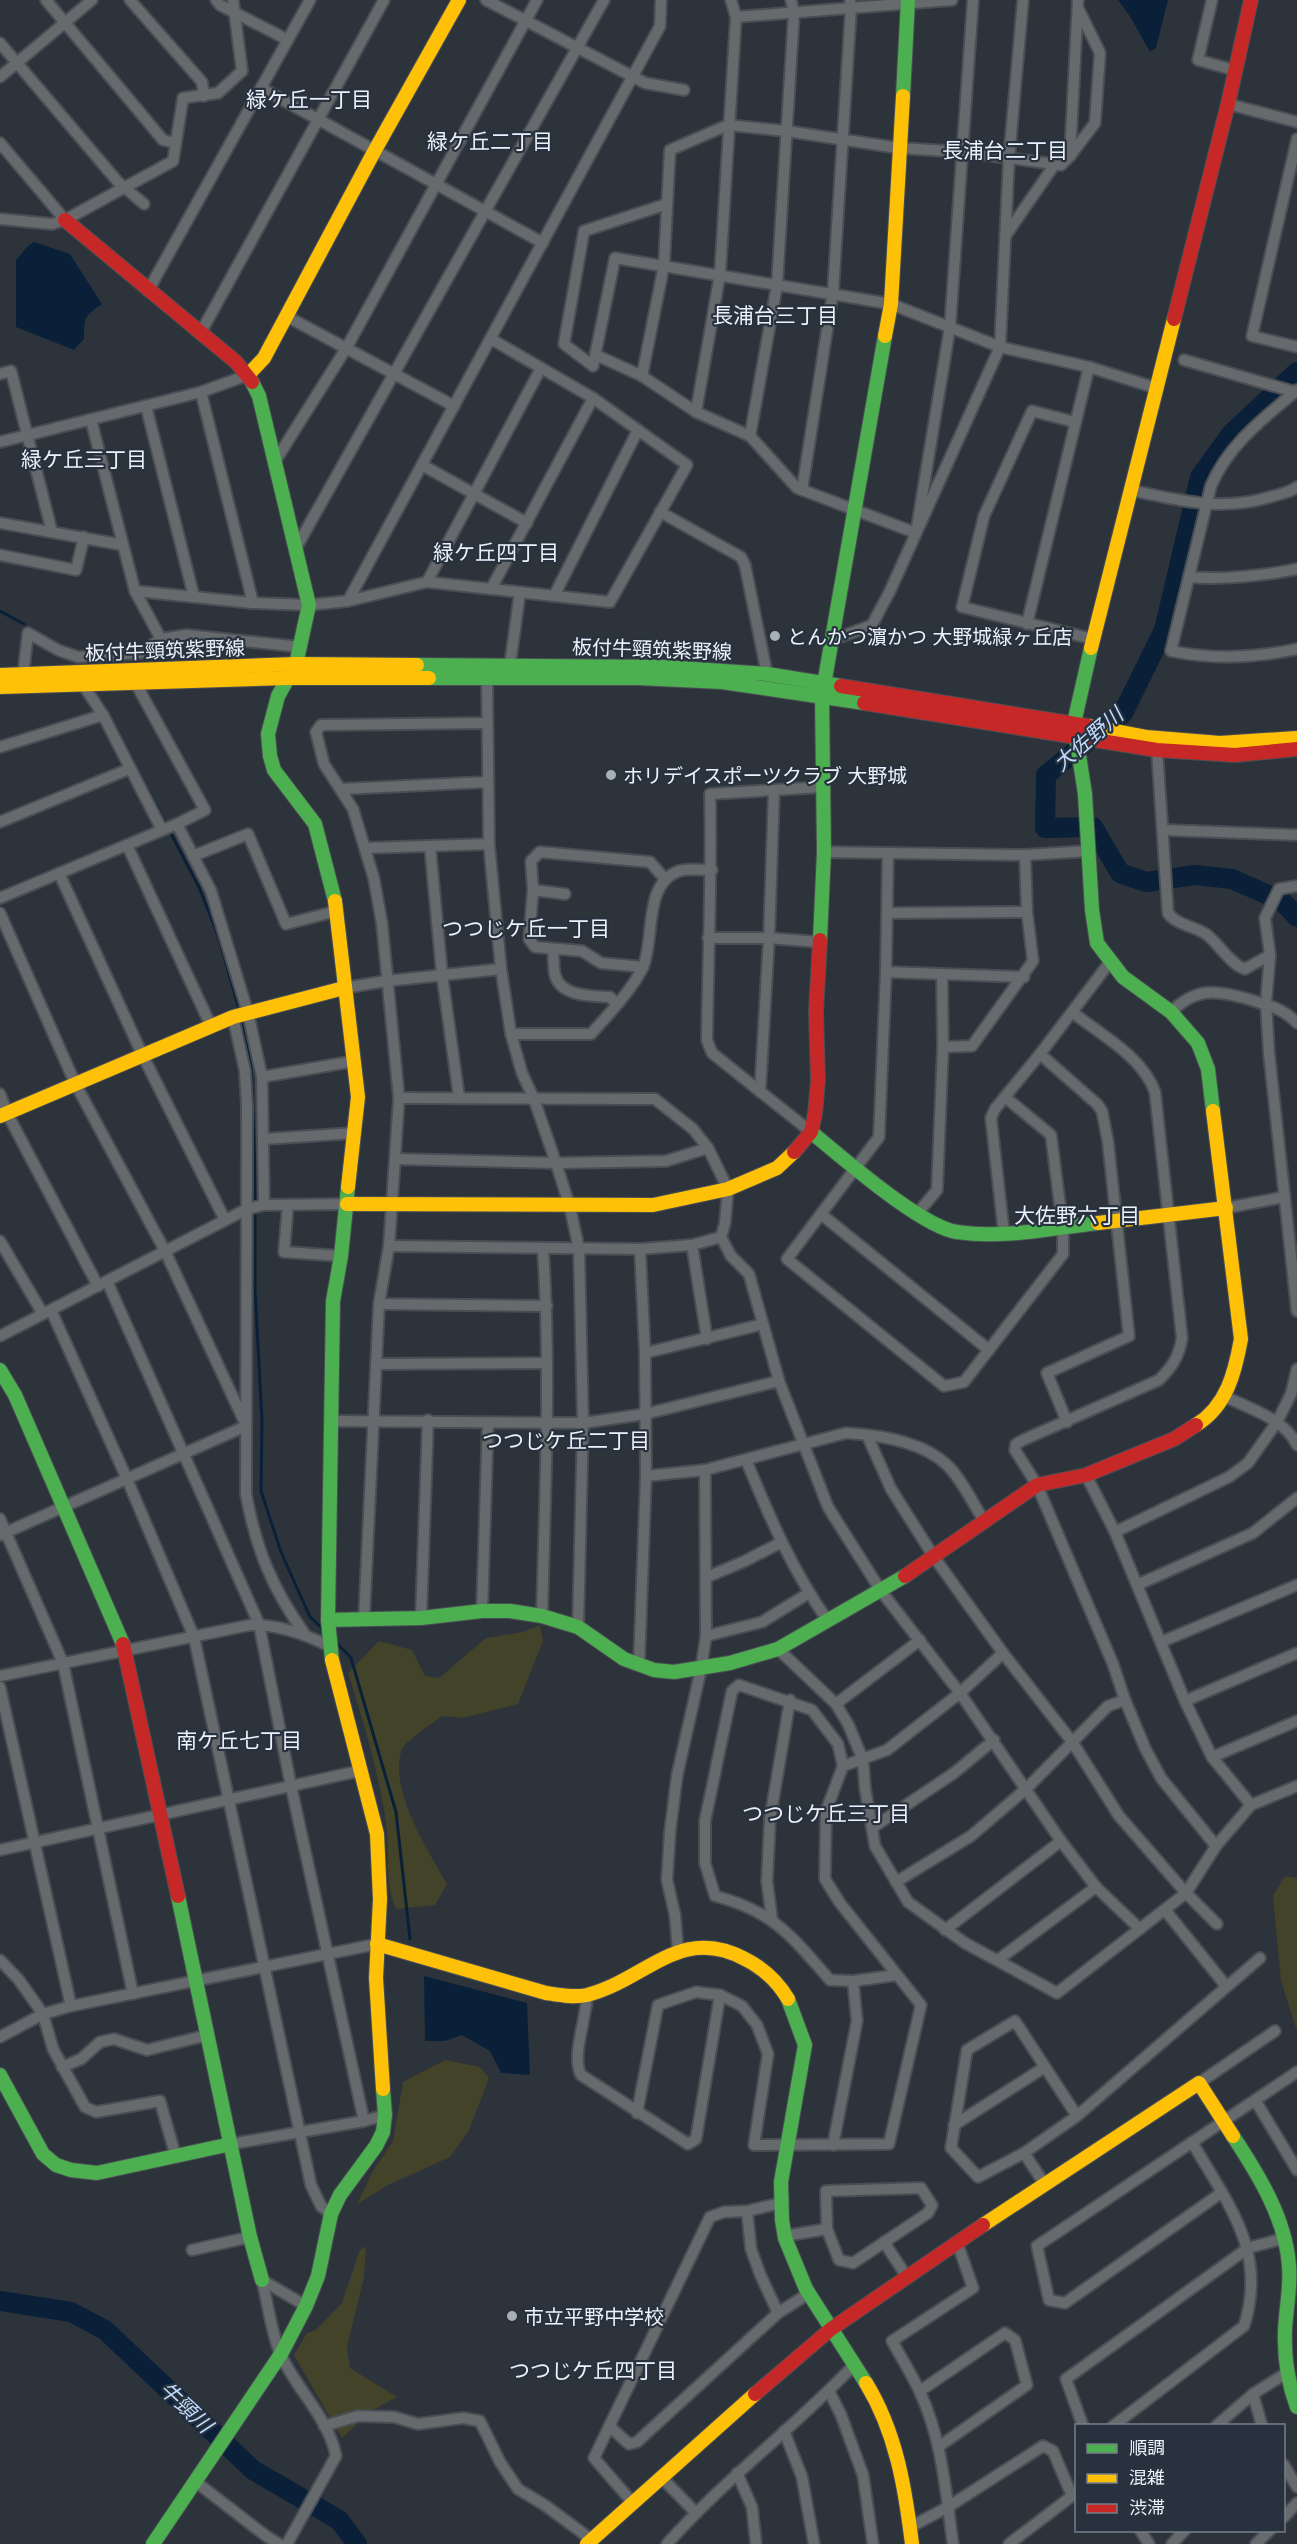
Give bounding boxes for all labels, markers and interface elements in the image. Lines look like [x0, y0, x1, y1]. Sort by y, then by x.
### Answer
district label: 緑ケ丘一丁目 [246, 86, 372, 113]
district label: 緑ケ丘二丁目 [427, 128, 553, 155]
district label: 長浦台二丁目 [942, 137, 1068, 164]
district label: 長浦台三丁目 [712, 302, 838, 329]
district label: 緑ケ丘三丁目 [21, 446, 147, 473]
district label: 緑ケ丘四丁目 [433, 539, 559, 566]
place label: とんかつ濵かつ 大野城緑ヶ丘店 [787, 624, 1072, 649]
marker: とんかつ濵かつ 大野城緑ヶ丘店 [768, 629, 782, 643]
street label: 板付牛頸筑紫野線 [572, 634, 732, 664]
street label: 板付牛頸筑紫野線 [85, 635, 245, 665]
water label: 大佐野川 [1047, 700, 1130, 777]
place label: ホリデイスポーツクラブ 大野城 [623, 763, 907, 788]
marker: ホリデイスポーツクラブ 大野城 [604, 768, 618, 782]
district label: つつじケ丘一丁目 [442, 915, 610, 942]
district label: 大佐野六丁目 [1014, 1202, 1140, 1229]
district label: つつじケ丘二丁目 [482, 1427, 650, 1454]
district label: 南ケ丘七丁目 [176, 1727, 302, 1754]
district label: つつじケ丘三丁目 [742, 1800, 910, 1827]
place label: 市立平野中学校 [524, 2304, 664, 2329]
marker: 市立平野中学校 [505, 2309, 519, 2323]
district label: つつじケ丘四丁目 [509, 2357, 677, 2384]
water label: 牛頸川 [154, 2376, 220, 2440]
legend [1075, 2424, 1285, 2532]
text: 順調 [1129, 2436, 1165, 2459]
text: 混雑 [1129, 2466, 1165, 2489]
text: 渋滞 [1129, 2496, 1165, 2519]

